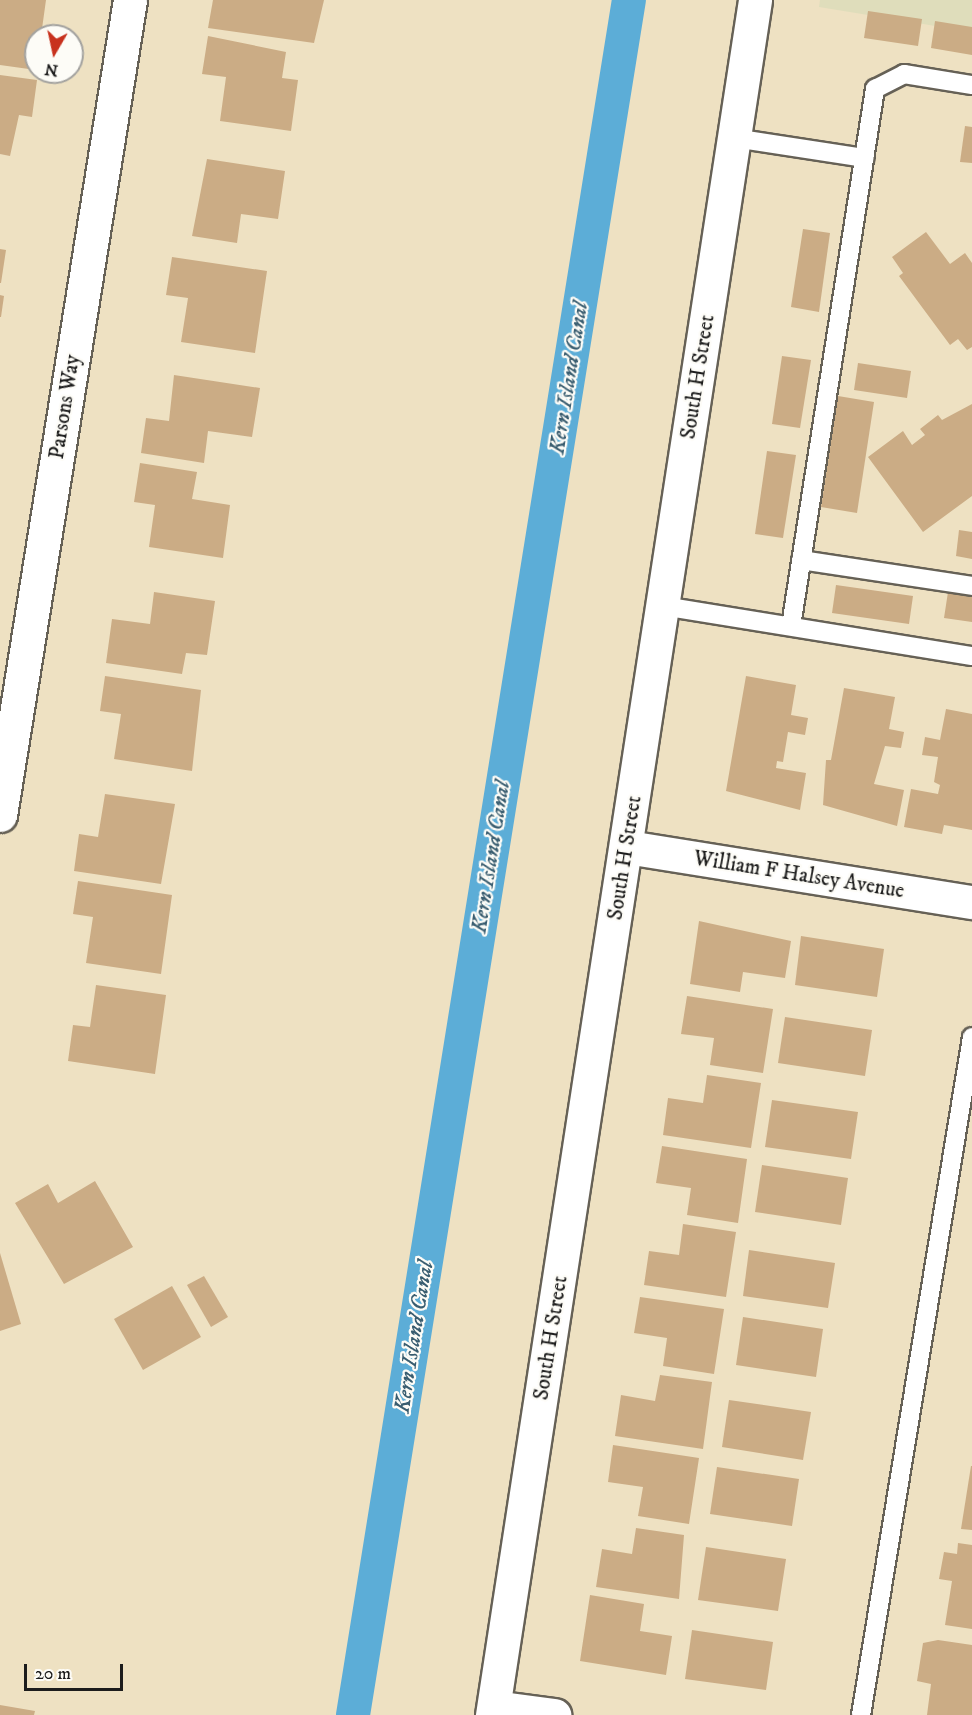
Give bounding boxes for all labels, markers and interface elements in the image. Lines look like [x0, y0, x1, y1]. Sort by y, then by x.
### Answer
north arrow [24, 24, 84, 84]
text: N [43, 59, 60, 81]
water label: Kern Island Canal [544, 300, 594, 456]
street label: South H Street [676, 313, 720, 441]
street label: Parsons Way [44, 353, 86, 461]
water label: Kern Island Canal [466, 779, 516, 935]
street label: South H Street [603, 794, 647, 922]
street label: William F Halsey Avenue [692, 846, 906, 904]
water label: Kern Island Canal [389, 1259, 439, 1415]
street label: South H Street [529, 1274, 573, 1402]
scale bar [27, 1652, 126, 1690]
text: 20 m [35, 1663, 71, 1685]

